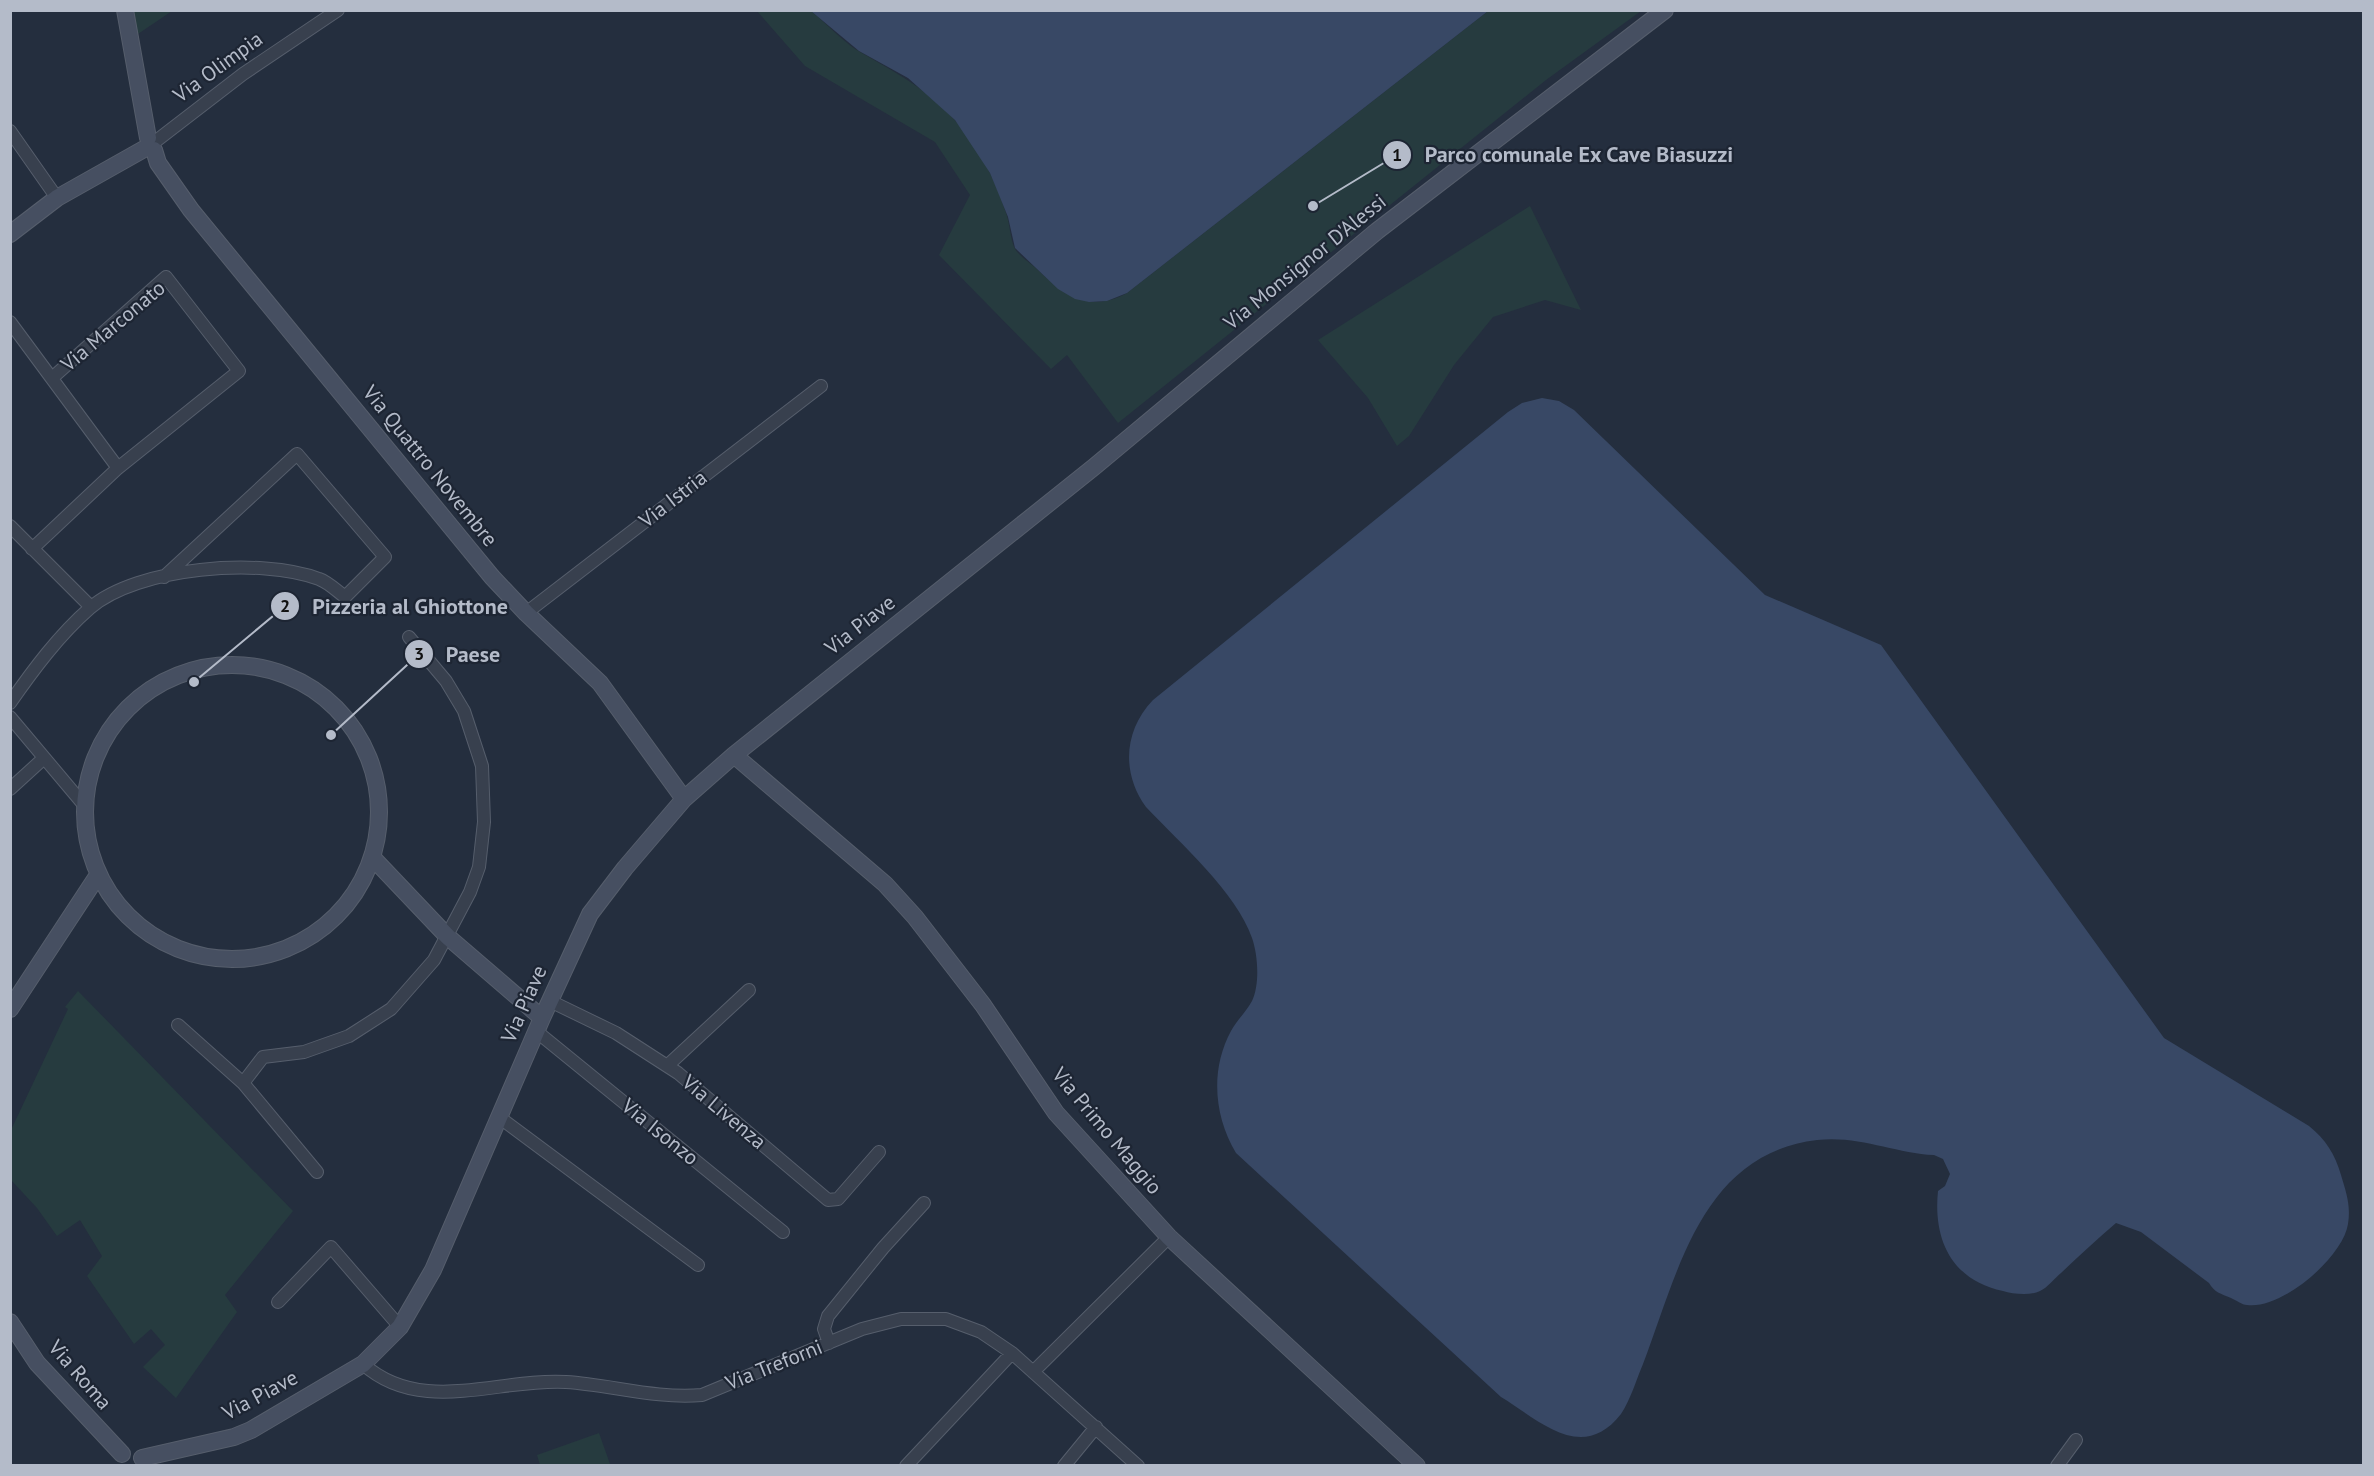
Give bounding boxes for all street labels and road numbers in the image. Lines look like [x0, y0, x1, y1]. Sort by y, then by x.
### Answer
street label: Via Olimpia [167, 25, 268, 109]
street label: Via Monsignor D'Alessi [1217, 188, 1391, 336]
street label: Via Marconato [54, 274, 170, 378]
street label: Via Quattro Novembre [356, 379, 504, 552]
street label: Via Istria [633, 464, 712, 534]
street label: Via Piave [818, 589, 900, 661]
street label: Via Piave [494, 961, 553, 1048]
street label: Via Primo Maggio [1046, 1061, 1168, 1200]
street label: Via Livenza [676, 1068, 772, 1155]
street label: Via Isonzo [615, 1092, 704, 1171]
street label: Via Roma [42, 1333, 118, 1415]
street label: Via Treforni [720, 1333, 826, 1397]
street label: Via Piave [216, 1363, 302, 1426]

